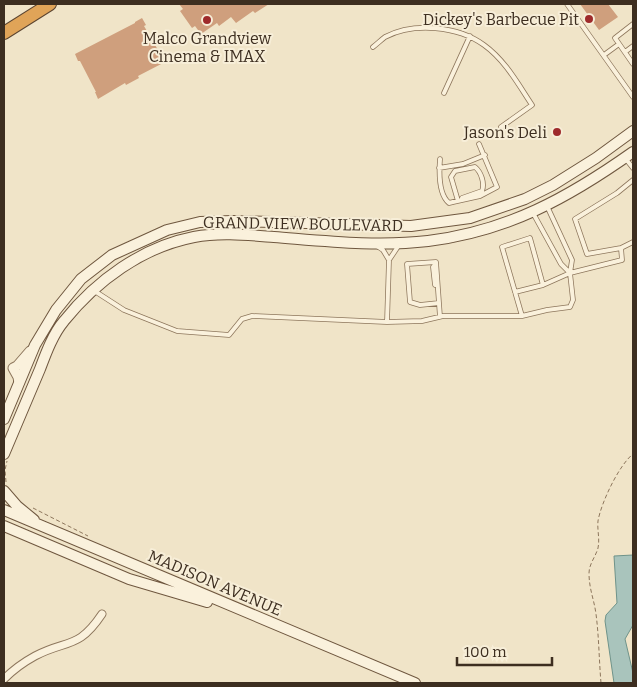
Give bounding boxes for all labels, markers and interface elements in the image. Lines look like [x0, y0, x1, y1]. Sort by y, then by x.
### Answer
place label: Dickey's Barbecue Pit [423, 10, 579, 29]
marker: Dickey's Barbecue Pit [583, 13, 595, 25]
marker: Malco Grandview Cinema & IMAX [201, 14, 213, 26]
place label: Malco Grandview Cinema & IMAX [143, 29, 271, 66]
place label: Jason's Deli [463, 123, 547, 142]
marker: Jason's Deli [551, 126, 563, 138]
street label: GRAND VIEW BOULEVARD [203, 213, 403, 235]
street label: MADISON AVENUE [145, 546, 285, 620]
scale bar [457, 634, 552, 666]
text: 100 m [464, 643, 507, 661]

